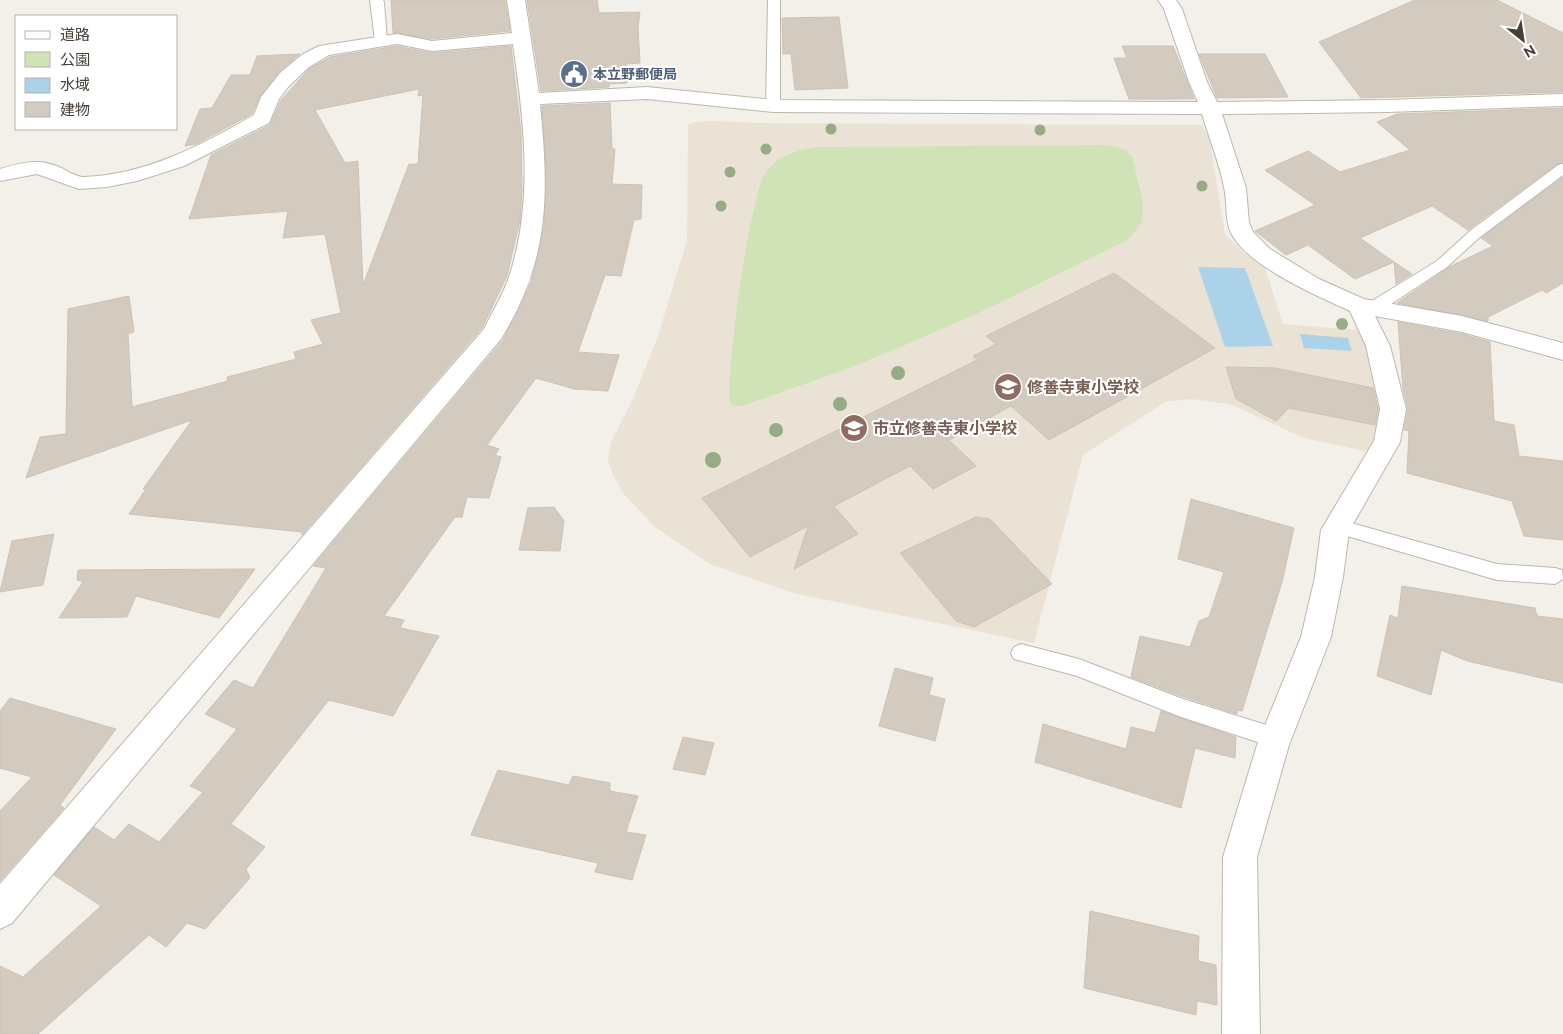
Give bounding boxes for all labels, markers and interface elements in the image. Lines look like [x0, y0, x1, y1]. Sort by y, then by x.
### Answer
legend [15, 15, 178, 130]
north arrow [1498, 15, 1548, 65]
text: 道路 [60, 26, 90, 44]
text: N [1521, 42, 1538, 61]
text: 公園 [60, 51, 90, 69]
public building icon: 本立野郵便局 [559, 59, 589, 89]
place label: 本立野郵便局 [593, 66, 677, 82]
text: 水域 [60, 76, 90, 94]
text: 建物 [60, 101, 90, 119]
school or university icon: 修善寺東小学校 [993, 372, 1023, 402]
place label: 修善寺東小学校 [1027, 378, 1139, 397]
school or university icon: 市立修善寺東小学校 [839, 413, 869, 443]
place label: 市立修善寺東小学校 [873, 419, 1017, 438]

